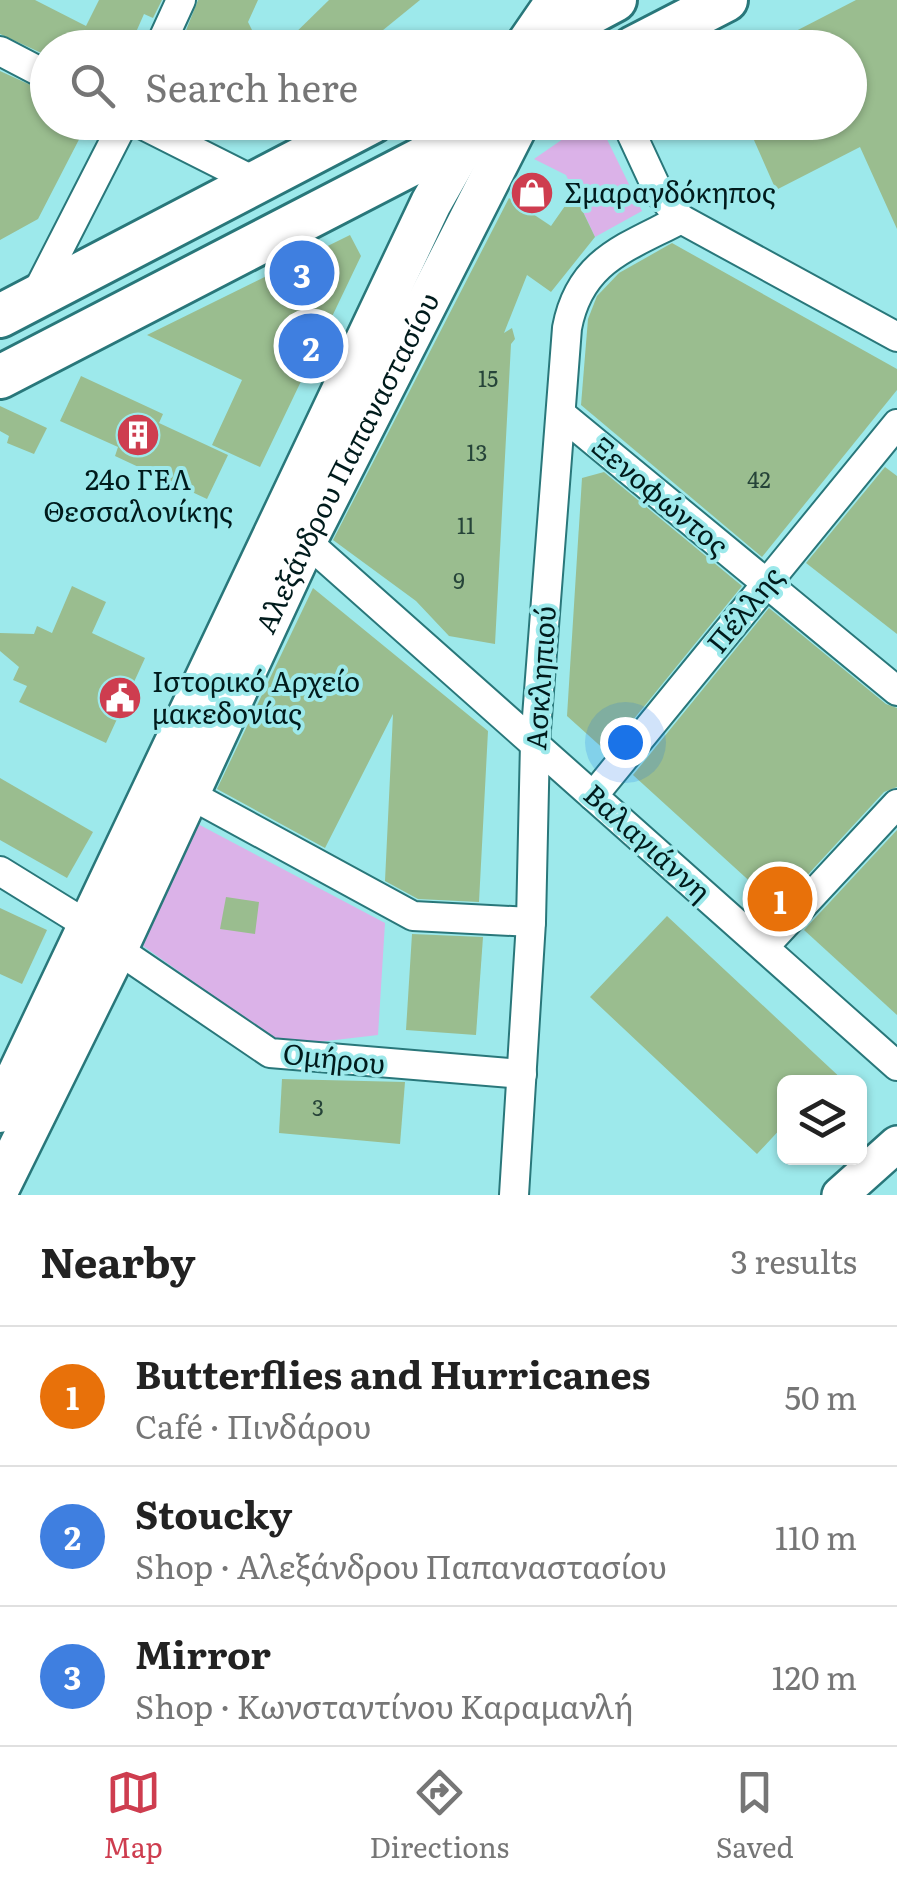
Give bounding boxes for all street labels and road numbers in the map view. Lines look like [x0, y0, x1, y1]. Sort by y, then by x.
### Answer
street label: Αλεξάνδρου Παπαναστασίου [243, 284, 448, 640]
street label: Ξενοφώντος [584, 425, 739, 564]
street label: Πέλλης [695, 556, 792, 661]
street label: Ασκληπιού [513, 604, 565, 751]
street label: Βαλαγιάννη [575, 773, 721, 910]
street label: Ομήρου [281, 1031, 387, 1083]

